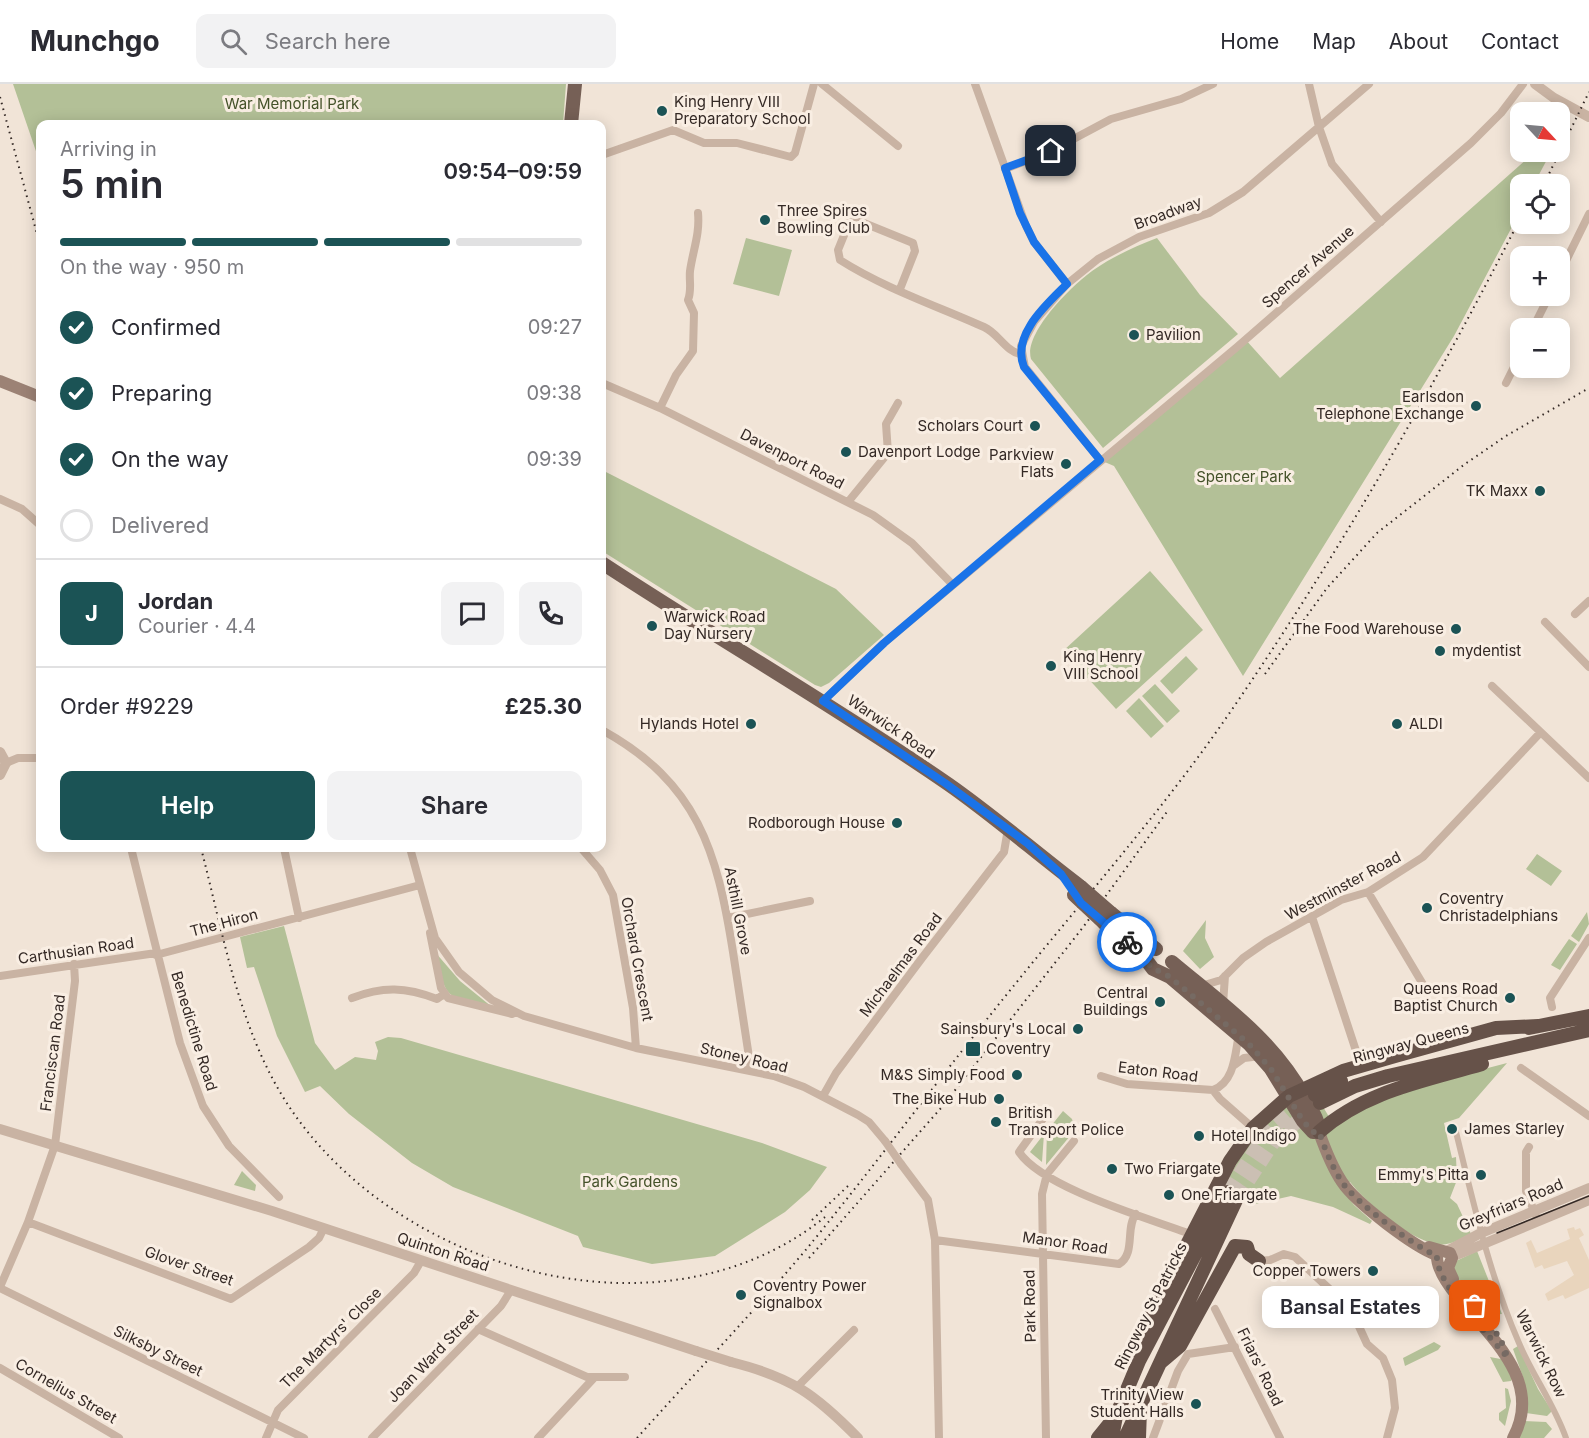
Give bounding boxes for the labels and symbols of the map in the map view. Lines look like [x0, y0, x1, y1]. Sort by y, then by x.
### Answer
place label: King Henry VIII Preparatory School [674, 92, 811, 128]
park label: War Memorial Park [225, 94, 360, 113]
north arrow [1510, 102, 1570, 162]
marker: King Henry VIII Preparatory School [655, 104, 669, 118]
pin [1025, 125, 1076, 176]
street label: Broadway [1131, 191, 1205, 234]
place label: Three Spires Bowling Club [777, 201, 870, 237]
marker: Three Spires Bowling Club [758, 213, 772, 227]
street label: Spencer Avenue [1258, 221, 1358, 312]
place label: Pavilion [1146, 325, 1201, 344]
marker: Pavilion [1127, 328, 1141, 342]
place label: Earlsdon Telephone Exchange [1316, 387, 1464, 423]
marker: Earlsdon Telephone Exchange [1469, 399, 1483, 413]
place label: Scholars Court [917, 416, 1023, 435]
marker: Scholars Court [1028, 419, 1042, 433]
street label: Davenport Road [737, 424, 847, 493]
place label: Davenport Lodge [858, 442, 981, 461]
marker: Davenport Lodge [839, 445, 853, 459]
place label: Parkview Flats [989, 445, 1054, 481]
marker: Parkview Flats [1059, 457, 1073, 471]
park label: Spencer Park [1196, 467, 1293, 486]
place label: TK Maxx [1466, 481, 1528, 500]
marker: TK Maxx [1533, 484, 1547, 498]
place label: Warwick Road Day Nursery [664, 607, 765, 643]
marker: Warwick Road Day Nursery [645, 619, 659, 633]
place label: The Food Warehouse [1293, 619, 1444, 638]
marker: The Food Warehouse [1449, 622, 1463, 636]
place label: mydentist [1452, 641, 1521, 660]
marker: mydentist [1433, 644, 1447, 658]
place label: King Henry VIII School [1063, 647, 1143, 683]
marker: King Henry VIII School [1044, 659, 1058, 673]
street label: Warwick Road [844, 690, 939, 763]
place label: Hylands Hotel [640, 714, 739, 733]
place label: ALDI [1409, 714, 1443, 733]
marker: Hylands Hotel [744, 717, 758, 731]
marker: ALDI [1390, 717, 1404, 731]
place label: Rodborough House [748, 813, 885, 832]
marker: Rodborough House [890, 816, 904, 830]
street label: Westminster Road [1281, 847, 1404, 924]
street label: Asthill Grove [721, 865, 756, 957]
place label: Coventry Christadelphians [1439, 889, 1558, 925]
street label: Orchard Crescent [617, 895, 658, 1023]
marker: Coventry Christadelphians [1420, 901, 1434, 915]
street label: The Hiron [188, 904, 260, 941]
street label: Michaelmas Road [855, 909, 946, 1020]
courier [1097, 912, 1157, 972]
street label: Carthusian Road [17, 933, 135, 968]
street label: Benedictine Road [167, 969, 222, 1093]
place label: Queens Road Baptist Church [1393, 979, 1498, 1015]
place label: Central Buildings [1083, 983, 1148, 1019]
marker: Queens Road Baptist Church [1503, 991, 1517, 1005]
street label: Franciscan Road [36, 993, 69, 1113]
marker: Central Buildings [1153, 995, 1167, 1009]
street label: Ringway Queens [1351, 1018, 1471, 1067]
place label: Sainsbury's Local [940, 1019, 1066, 1038]
marker: Sainsbury's Local [1071, 1022, 1085, 1036]
street label: Stoney Road [698, 1038, 790, 1077]
place label: Coventry [986, 1039, 1051, 1058]
marker: Coventry [964, 1040, 982, 1058]
street label: Eaton Road [1117, 1057, 1199, 1086]
place label: M&S Simply Food [881, 1065, 1005, 1084]
marker: M&S Simply Food [1010, 1068, 1024, 1082]
place label: The Bike Hub [892, 1089, 987, 1108]
marker: The Bike Hub [992, 1092, 1006, 1106]
place label: British Transport Police [1008, 1103, 1124, 1139]
marker: British Transport Police [989, 1115, 1003, 1129]
place label: James Starley [1464, 1119, 1565, 1138]
marker: James Starley [1445, 1122, 1459, 1136]
place label: Hotel Indigo [1211, 1126, 1296, 1145]
marker: Hotel Indigo [1192, 1129, 1206, 1143]
place label: Two Friargate [1124, 1159, 1221, 1178]
marker: Two Friargate [1105, 1162, 1119, 1176]
place label: Emmy's Pitta [1378, 1165, 1469, 1184]
marker: Emmy's Pitta [1474, 1168, 1488, 1182]
park label: Park Gardens [582, 1172, 678, 1191]
street label: Greyfriars Road [1456, 1174, 1566, 1235]
place label: One Friargate [1181, 1185, 1277, 1204]
marker: One Friargate [1162, 1188, 1176, 1202]
street label: Manor Road [1021, 1227, 1109, 1258]
street label: Quinton Road [395, 1228, 492, 1275]
street label: Ringway St Patricks [1110, 1239, 1191, 1373]
street label: Glover Street [142, 1241, 236, 1290]
place label: Copper Towers [1253, 1261, 1361, 1280]
marker: Copper Towers [1366, 1264, 1380, 1278]
street label: Park Road [1019, 1270, 1040, 1342]
place label: Coventry Power Signalbox [753, 1276, 867, 1312]
pin [1449, 1280, 1500, 1331]
street label: The Martyrs' Close [276, 1283, 385, 1392]
callout: Bansal Estates [1262, 1285, 1439, 1327]
marker: Coventry Power Signalbox [734, 1288, 748, 1302]
street label: Joan Ward Street [383, 1305, 482, 1406]
street label: Warwick Row [1512, 1307, 1571, 1401]
street label: Silksby Street [110, 1321, 206, 1380]
street label: Friars' Road [1233, 1324, 1288, 1409]
street label: Cornelius Street [12, 1354, 120, 1427]
place label: Trinity View Student Halls [1090, 1385, 1184, 1421]
marker: Trinity View Student Halls [1189, 1397, 1203, 1411]

